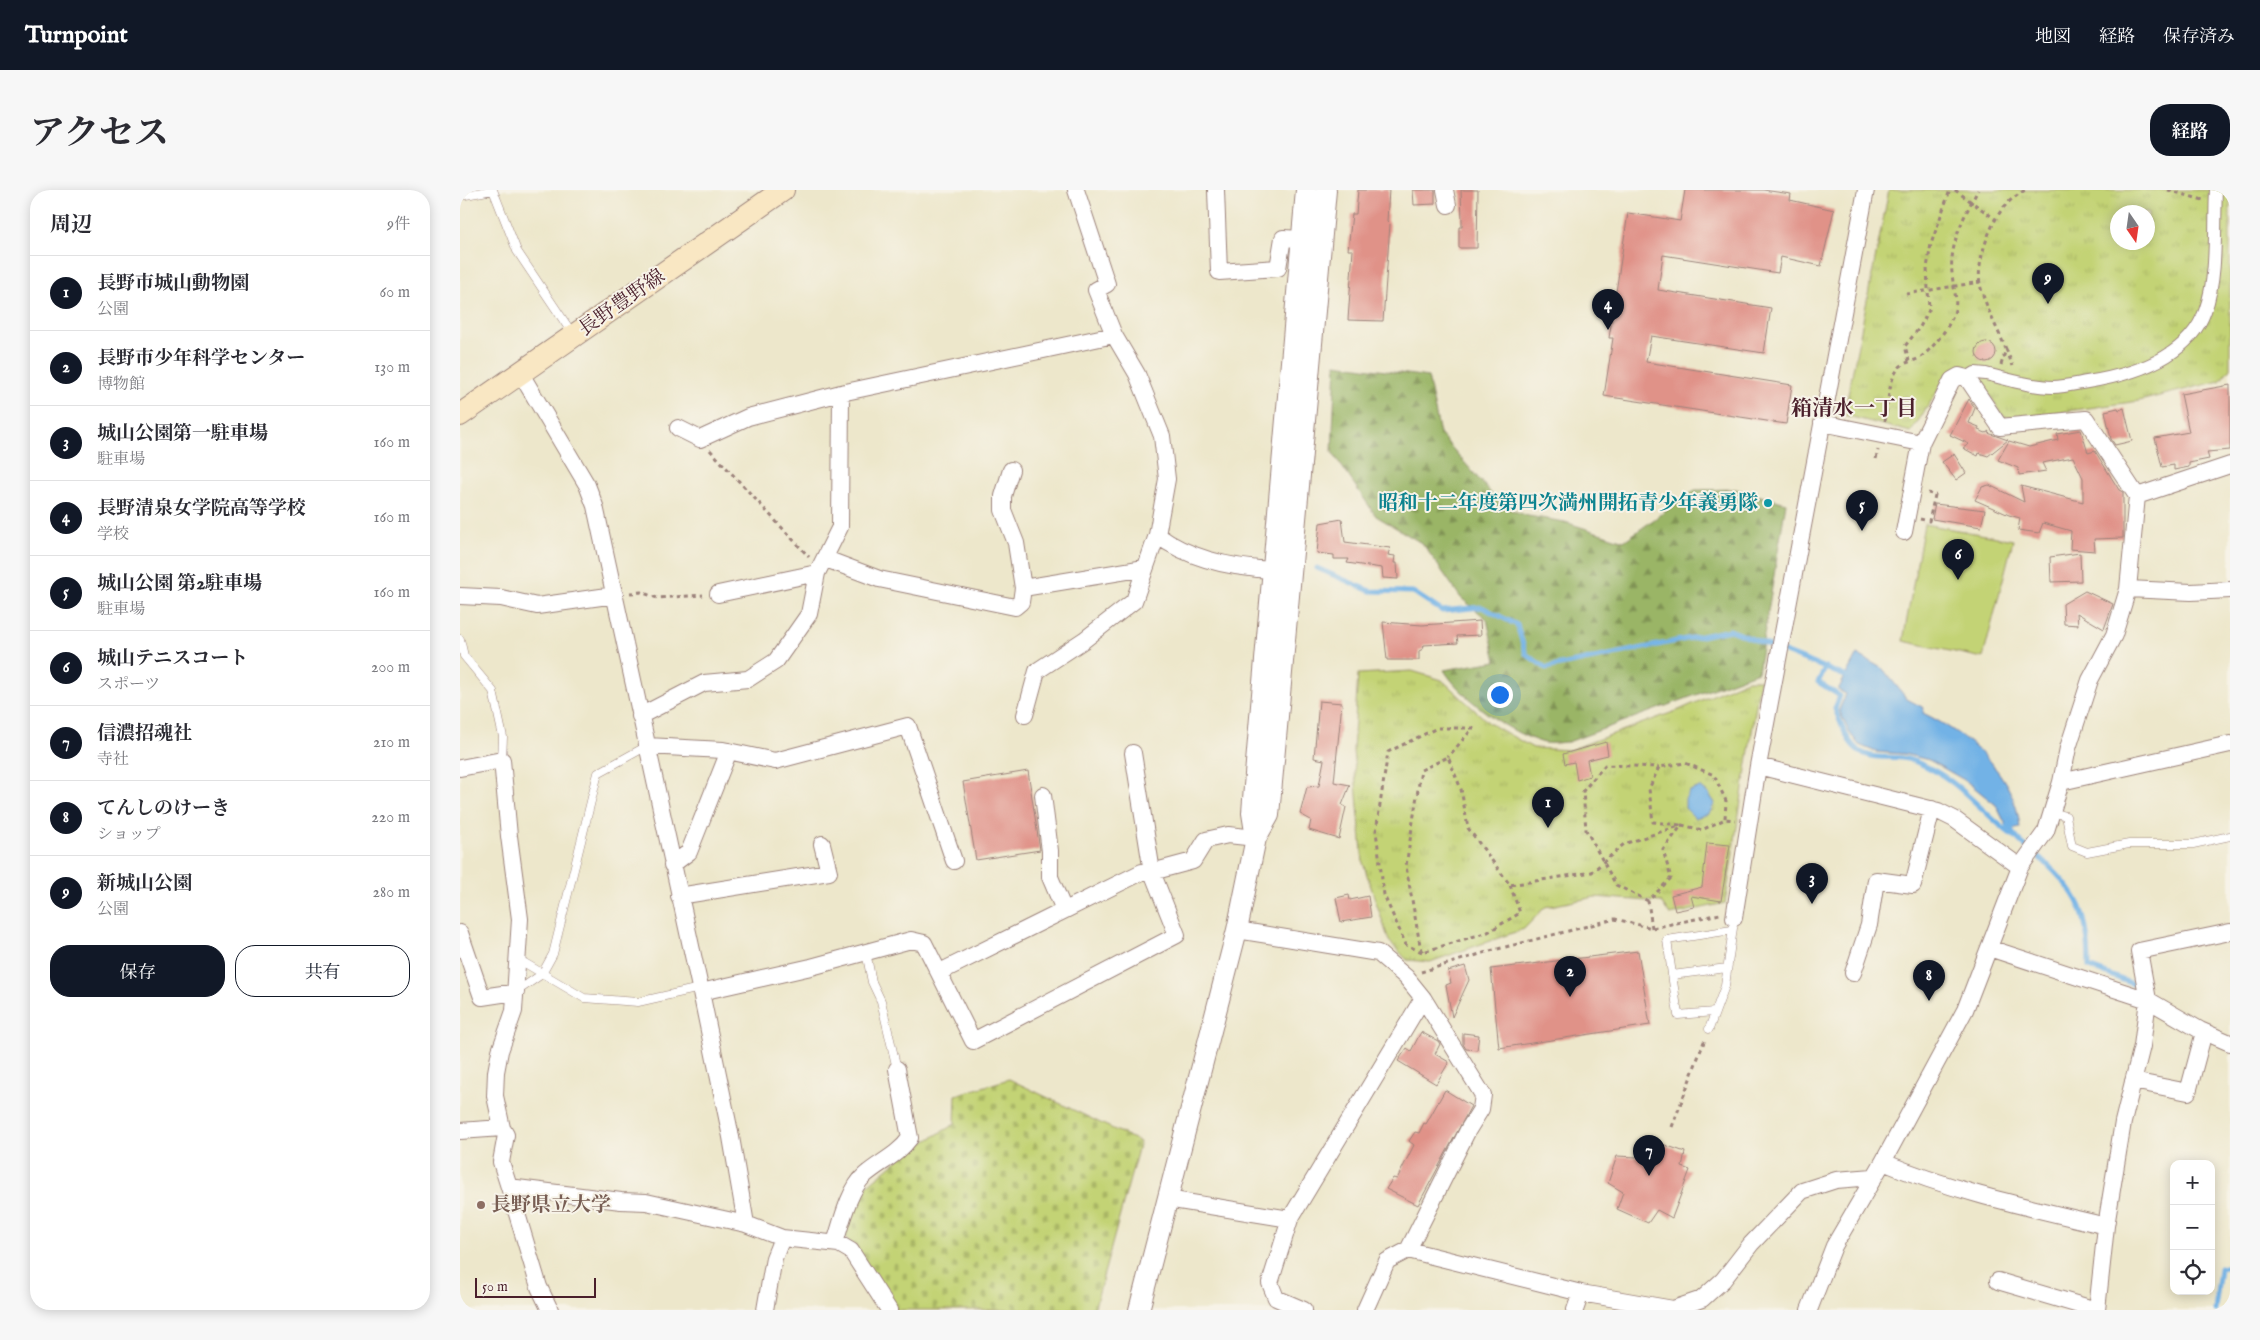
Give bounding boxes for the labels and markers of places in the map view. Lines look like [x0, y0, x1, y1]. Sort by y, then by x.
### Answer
pin: 9 [2032, 263, 2064, 304]
pin: 4 [1592, 289, 1624, 330]
pin: 5 [1846, 490, 1878, 531]
place label: 昭和十二年度第四次満州開拓青少年義勇隊 [1378, 491, 1758, 516]
marker: 昭和十二年度第四次満州開拓青少年義勇隊 [1762, 497, 1774, 509]
pin: 6 [1942, 539, 1974, 580]
pin: 1 [1532, 787, 1564, 828]
pin: 3 [1796, 863, 1828, 904]
pin: 2 [1554, 956, 1586, 997]
pin: 8 [1913, 960, 1945, 1001]
pin: 7 [1633, 1135, 1665, 1176]
place label: 長野県立大学 [491, 1193, 611, 1218]
marker: 長野県立大学 [475, 1199, 487, 1211]

